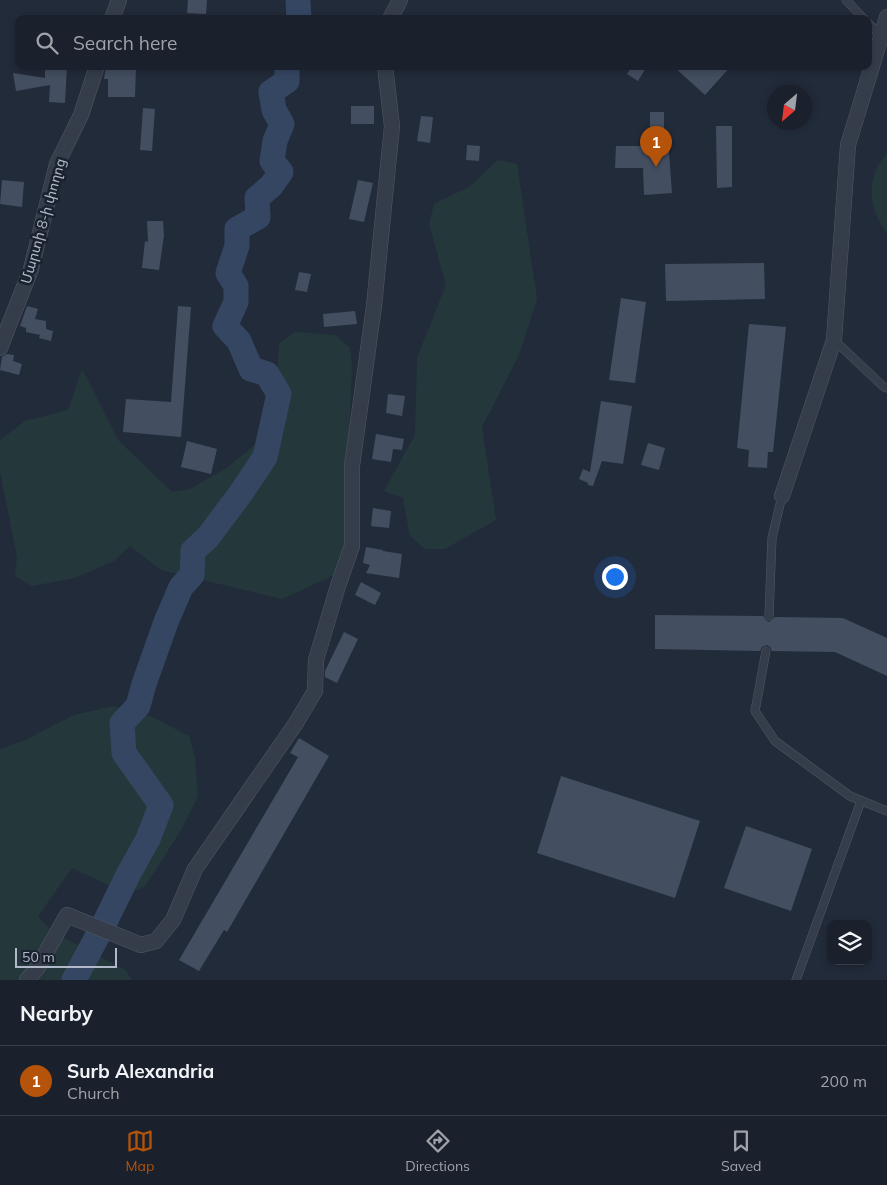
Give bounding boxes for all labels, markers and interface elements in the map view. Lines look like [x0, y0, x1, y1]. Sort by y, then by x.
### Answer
search box [15, 15, 872, 70]
icon: search [33, 29, 61, 57]
text: Search here [73, 31, 177, 55]
north arrow [767, 85, 812, 130]
pin: 1 [640, 126, 672, 167]
street label: Մարտի 8-ի փողոց [16, 156, 70, 286]
your location [602, 564, 628, 590]
map controls [827, 920, 872, 965]
button: layers [827, 920, 872, 965]
scale bar [15, 945, 118, 968]
text: 50 m [22, 948, 55, 966]
text: Nearby [20, 1000, 93, 1026]
text: Surb Alexandria [67, 1059, 214, 1083]
text: 1 [31, 1071, 41, 1091]
text: 200 m [820, 1071, 867, 1091]
text: Church [67, 1083, 120, 1103]
tab: Map [126, 1127, 154, 1175]
tab: Directions [405, 1127, 470, 1175]
tab: Saved [721, 1127, 761, 1175]

